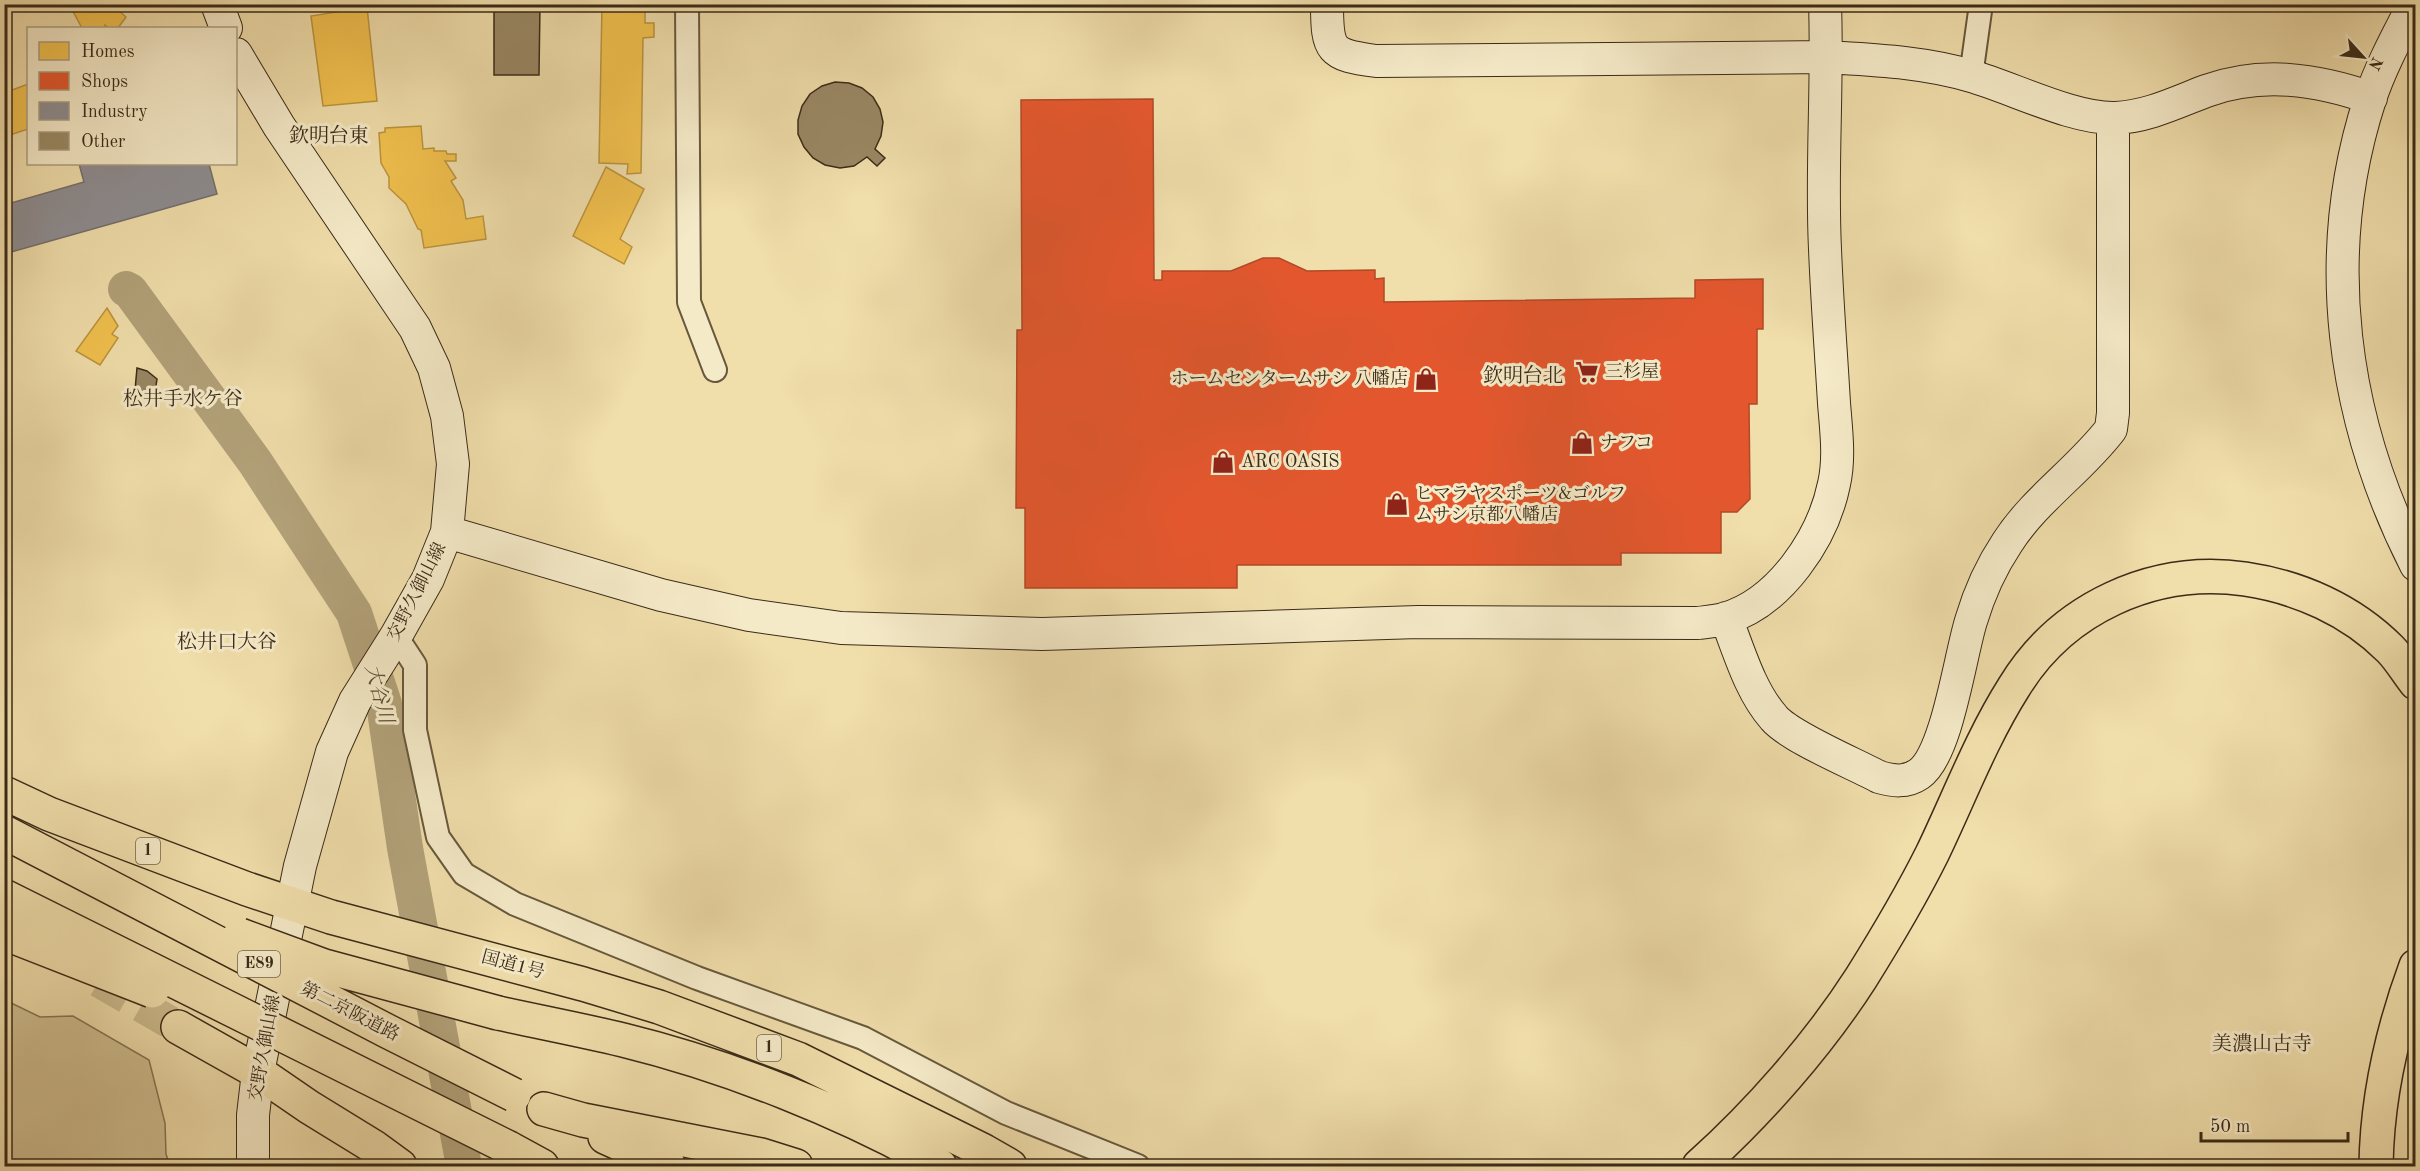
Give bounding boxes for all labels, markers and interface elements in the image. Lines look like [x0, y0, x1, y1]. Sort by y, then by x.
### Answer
legend [27, 27, 237, 165]
north arrow [2333, 27, 2393, 87]
text: Homes [81, 43, 135, 61]
text: N [2364, 54, 2384, 73]
text: Shops [81, 73, 128, 91]
text: Industry [81, 103, 148, 121]
district label: 欽明台東 [289, 124, 369, 147]
text: Other [81, 133, 126, 151]
supermarket icon: 三杉屋 [1574, 359, 1600, 385]
place label: 三杉屋 [1605, 361, 1659, 381]
district label: 欽明台北 [1483, 364, 1563, 387]
shop icon: ホームセンタームサシ 八幡店 [1413, 366, 1439, 392]
place label: ホームセンタームサシ 八幡店 [1170, 368, 1408, 388]
district label: 松井手水ケ谷 [123, 388, 243, 410]
shop icon: ナフコ [1569, 430, 1595, 456]
place label: ナフコ [1600, 434, 1653, 452]
shop icon: ARC OASIS [1210, 449, 1236, 475]
place label: ARC OASIS [1241, 453, 1339, 471]
place label: ヒマラヤスポーツ&ゴルフ ムサシ京都八幡店 [1415, 484, 1626, 524]
shop icon: ヒマラヤスポーツ&ゴルフ ムサシ京都八幡店 [1384, 491, 1410, 517]
street label: 交野久御山線 [383, 539, 450, 644]
district label: 松井口大谷 [177, 631, 277, 653]
water label: 大谷川 [361, 662, 398, 727]
road number: 1 [136, 838, 160, 864]
street label: 国道1号 [480, 946, 547, 982]
road number: E89 [238, 951, 280, 977]
street label: 第二京阪道路 [298, 978, 403, 1045]
street label: 交野久御山線 [245, 993, 283, 1103]
district label: 美濃山古寺 [2212, 1033, 2312, 1055]
road number: 1 [757, 1035, 781, 1061]
scale bar [2201, 1105, 2348, 1143]
text: 50 m [2210, 1118, 2250, 1136]

